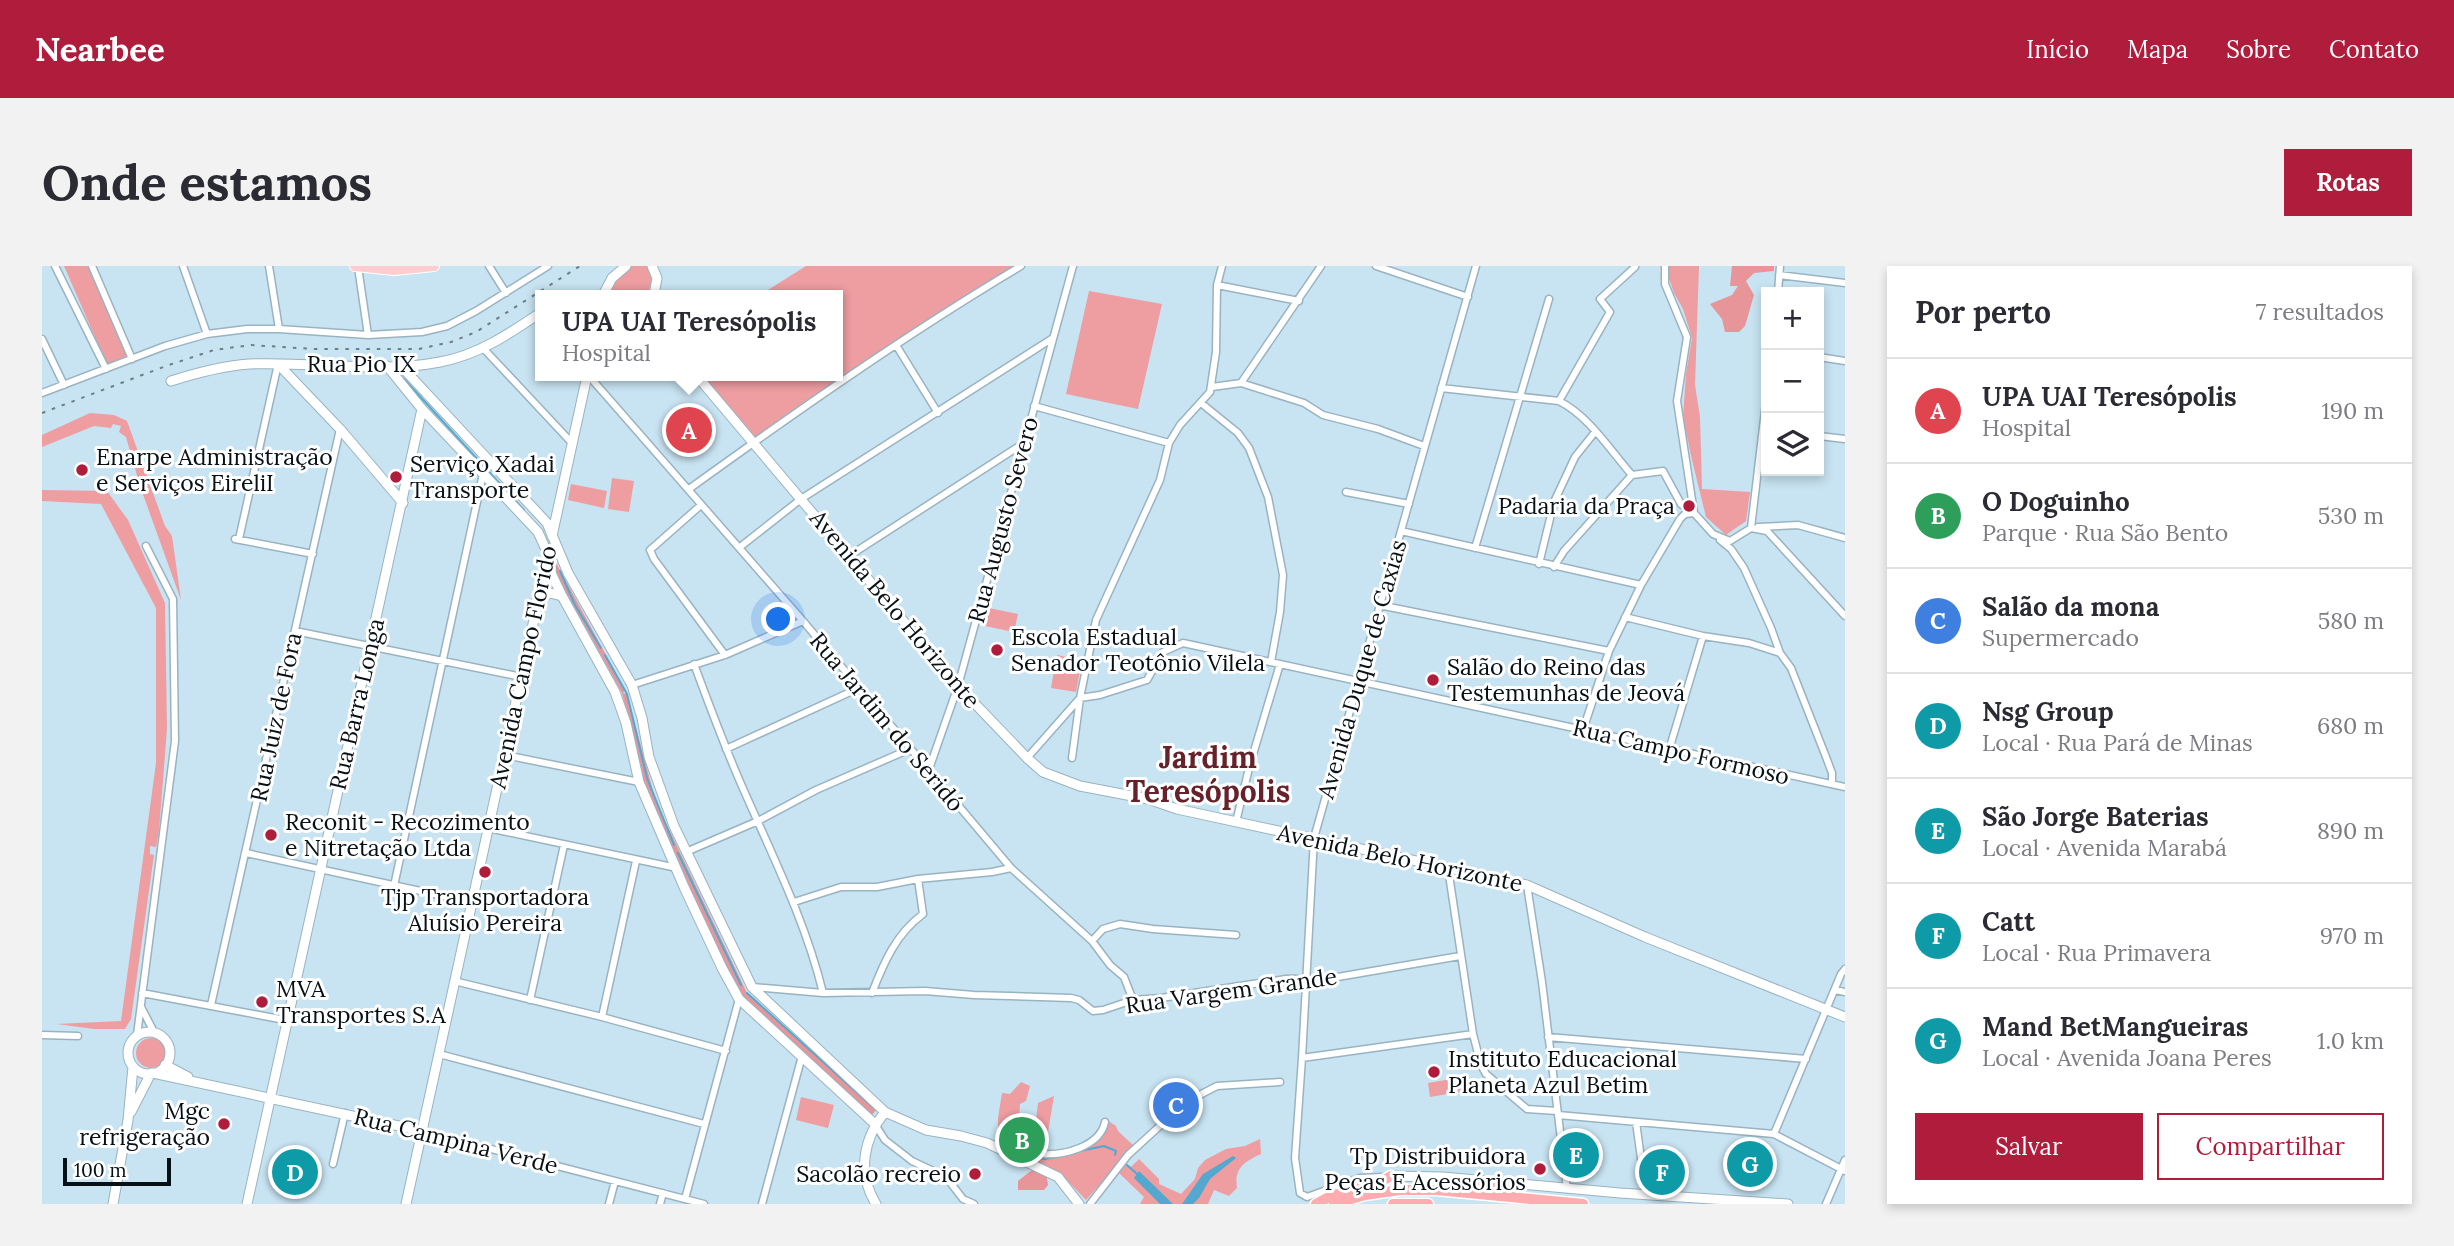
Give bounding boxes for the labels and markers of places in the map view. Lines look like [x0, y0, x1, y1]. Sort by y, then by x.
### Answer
pin: A [666, 404, 712, 456]
place label: Enarpe Administração e Serviços EireliI [96, 442, 333, 497]
place label: Serviço Xadai Transporte [410, 449, 555, 504]
marker: Enarpe Administração e Serviços EireliI [74, 462, 90, 478]
marker: Serviço Xadai Transporte [388, 469, 404, 485]
place label: Padaria da Praça [1498, 491, 1675, 520]
marker: Padaria da Praça [1681, 498, 1697, 514]
place label: Escola Estadual Senador Teotônio Vilela [1011, 622, 1265, 677]
marker: Escola Estadual Senador Teotônio Vilela [989, 642, 1005, 658]
place label: Salão do Reino das Testemunhas de Jeová [1447, 652, 1685, 707]
marker: Salão do Reino das Testemunhas de Jeová [1425, 672, 1441, 688]
place label: Reconit - Recozimento e Nitretação Ltda [285, 807, 530, 862]
marker: Reconit - Recozimento e Nitretação Ltda [263, 827, 279, 843]
marker: Tjp Transportadora Aluísio Pereira [477, 864, 493, 880]
place label: Tjp Transportadora Aluísio Pereira [381, 882, 589, 937]
place label: MVA Transportes S.A [276, 974, 446, 1029]
marker: MVA Transportes S.A [254, 994, 270, 1010]
place label: Instituto Educacional Planeta Azul Betim [1448, 1044, 1677, 1099]
marker: Instituto Educacional Planeta Azul Betim [1426, 1064, 1442, 1080]
pin: C [1153, 1079, 1199, 1131]
place label: Mgc refrigeração [79, 1096, 210, 1151]
pin: B [999, 1114, 1045, 1166]
marker: Mgc refrigeração [216, 1116, 232, 1132]
pin: E [1553, 1129, 1599, 1181]
pin: G [1727, 1138, 1773, 1190]
place label: Tp Distribuidora Peças E Acessórios [1325, 1141, 1526, 1196]
pin: D [272, 1146, 318, 1198]
pin: F [1639, 1146, 1685, 1198]
place label: Sacolão recreio [796, 1159, 961, 1188]
marker: Tp Distribuidora Peças E Acessórios [1532, 1161, 1548, 1177]
marker: Sacolão recreio [967, 1166, 983, 1182]

